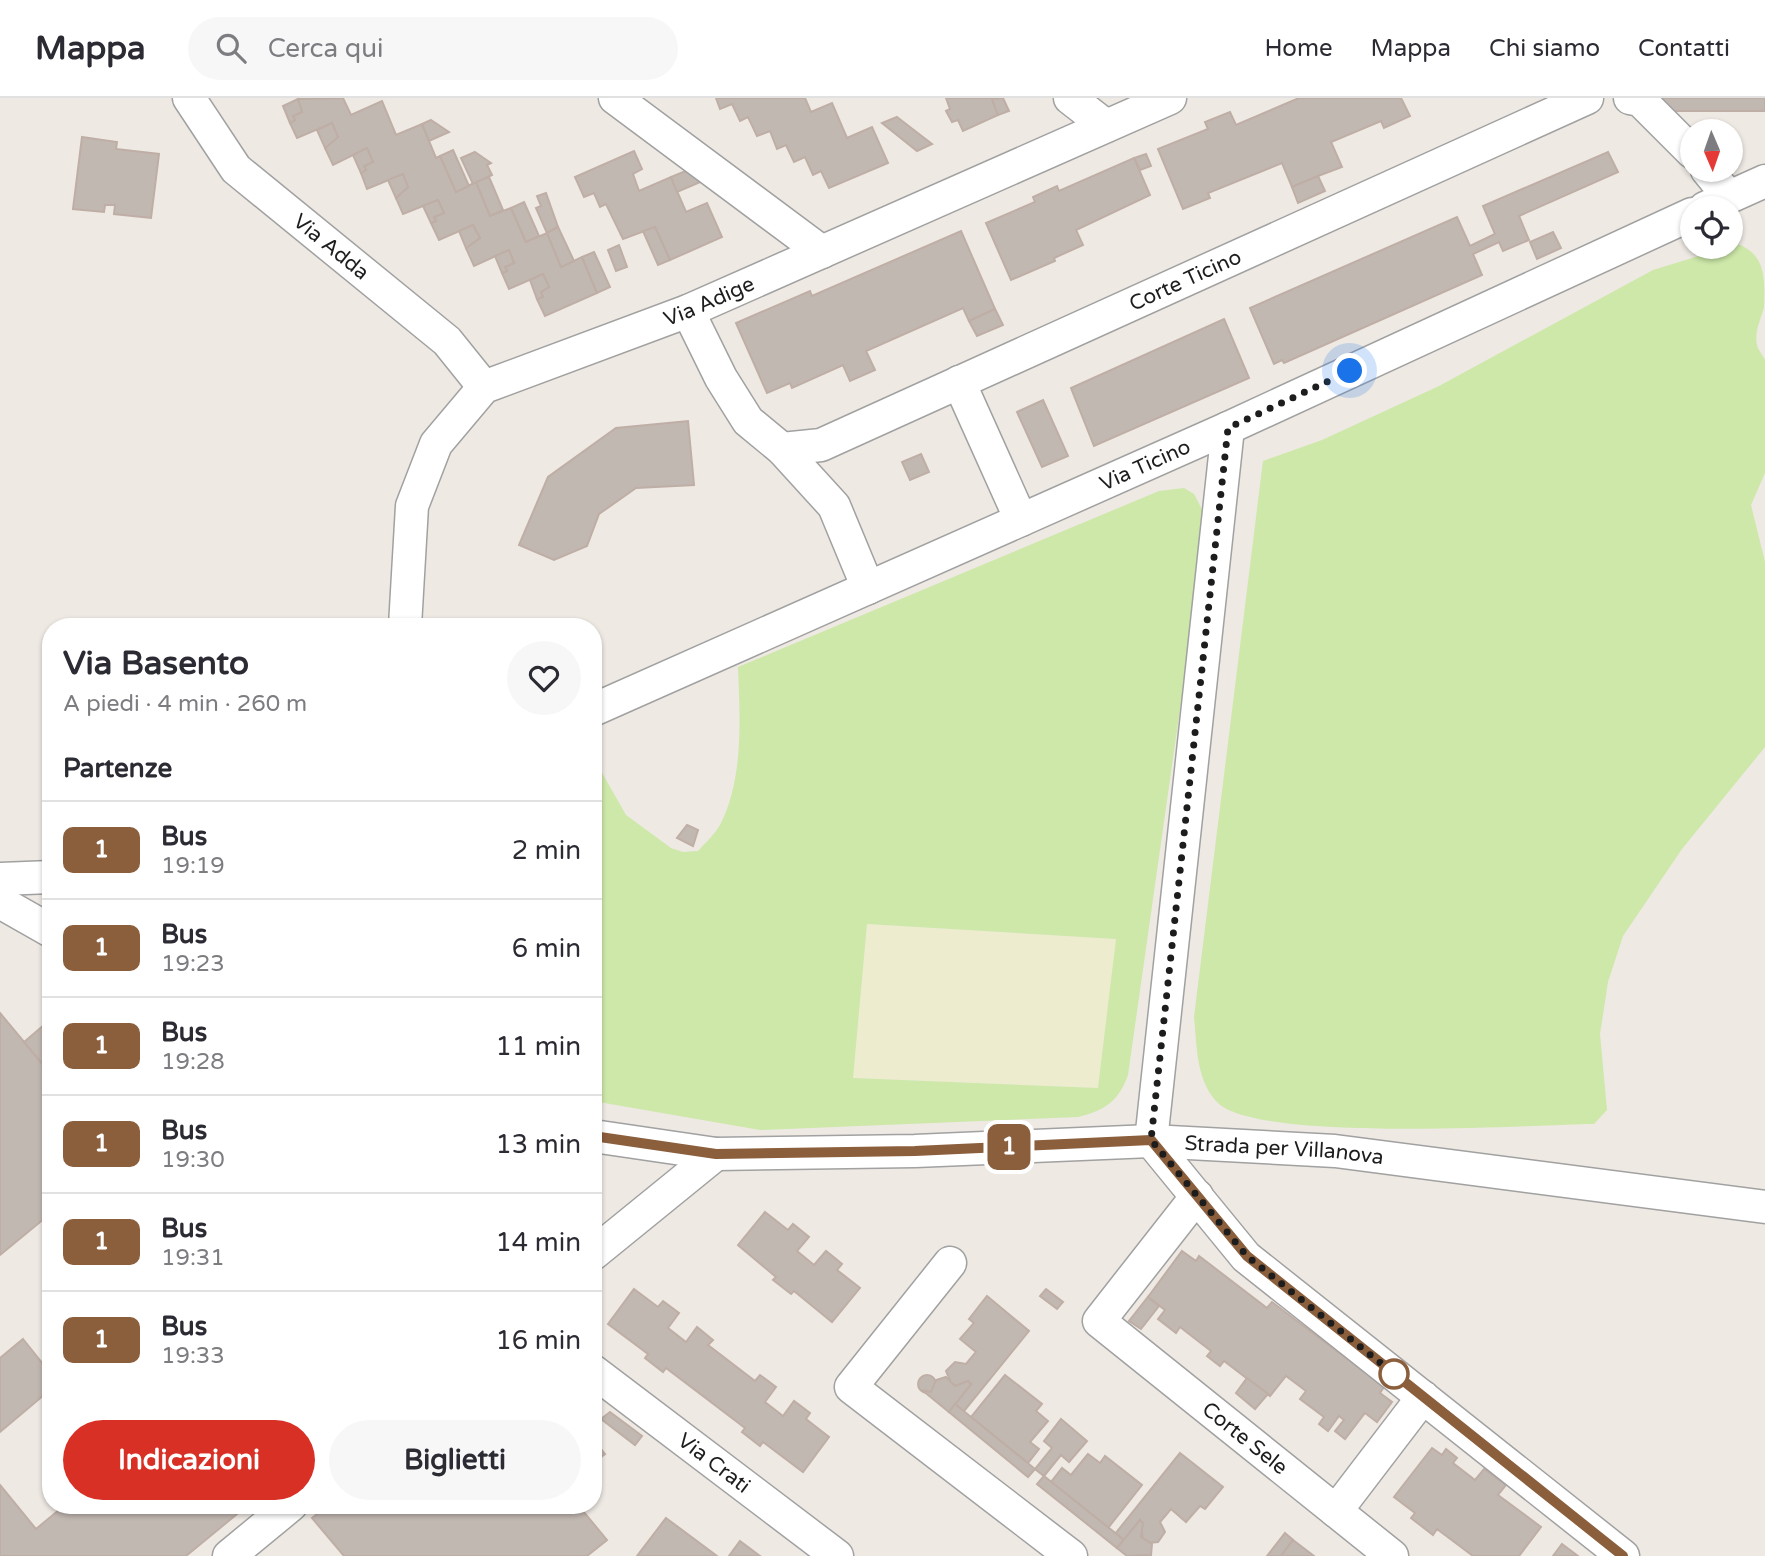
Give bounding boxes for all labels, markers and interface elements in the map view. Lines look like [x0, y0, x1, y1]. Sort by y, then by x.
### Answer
search box [188, 17, 678, 80]
text: Mappa [35, 29, 146, 68]
icon: search [212, 29, 250, 67]
text: Cerca qui [268, 33, 384, 64]
text: Home [1265, 34, 1333, 63]
text: Mappa [1371, 34, 1451, 63]
text: Chi siamo [1489, 34, 1600, 63]
text: Contatti [1638, 34, 1730, 63]
north arrow [1680, 119, 1743, 182]
map controls [1680, 119, 1743, 259]
button: locate [1680, 196, 1743, 259]
street label: Via Adda [288, 208, 374, 285]
street label: Corte Ticino [1125, 244, 1245, 316]
street label: Via Adige [660, 271, 758, 331]
your location [1332, 353, 1367, 388]
street label: Via Ticino [1096, 434, 1194, 496]
button: heart [507, 641, 581, 715]
text: Via Basento [63, 644, 249, 683]
text: A piedi · 4 min · 260 m [63, 690, 307, 718]
text: Partenze [63, 753, 172, 784]
text: Bus [161, 821, 207, 852]
text: 1 [94, 835, 109, 864]
text: 2 min [512, 835, 581, 866]
text: 19:19 [161, 852, 225, 880]
text: Bus [161, 919, 207, 950]
text: 1 [94, 933, 109, 962]
text: 6 min [512, 933, 581, 964]
text: 19:23 [161, 950, 225, 978]
text: Bus [161, 1017, 207, 1048]
text: 1 [94, 1031, 109, 1060]
text: 11 min [495, 1031, 581, 1062]
text: 19:28 [161, 1048, 225, 1076]
text: Bus [161, 1115, 207, 1146]
line badge: 1 [986, 1124, 1032, 1170]
text: 1 [94, 1129, 109, 1158]
text: 13 min [495, 1129, 581, 1160]
street label: Strada per Villanova [1184, 1130, 1385, 1170]
text: 1 [1001, 1132, 1017, 1161]
text: 19:30 [161, 1146, 225, 1174]
text: Bus [161, 1213, 207, 1244]
text: 1 [94, 1227, 109, 1256]
text: 14 min [495, 1227, 581, 1258]
text: 19:31 [161, 1244, 225, 1272]
text: Bus [161, 1311, 207, 1342]
text: 1 [94, 1325, 109, 1354]
text: 16 min [495, 1325, 581, 1356]
text: 19:33 [161, 1342, 225, 1370]
unlabelled marker [1379, 1359, 1409, 1389]
street label: Corte Sele [1197, 1396, 1293, 1480]
button: Indicazioni [63, 1420, 315, 1500]
button: Biglietti [329, 1420, 581, 1500]
street label: Via Crati [673, 1427, 755, 1498]

